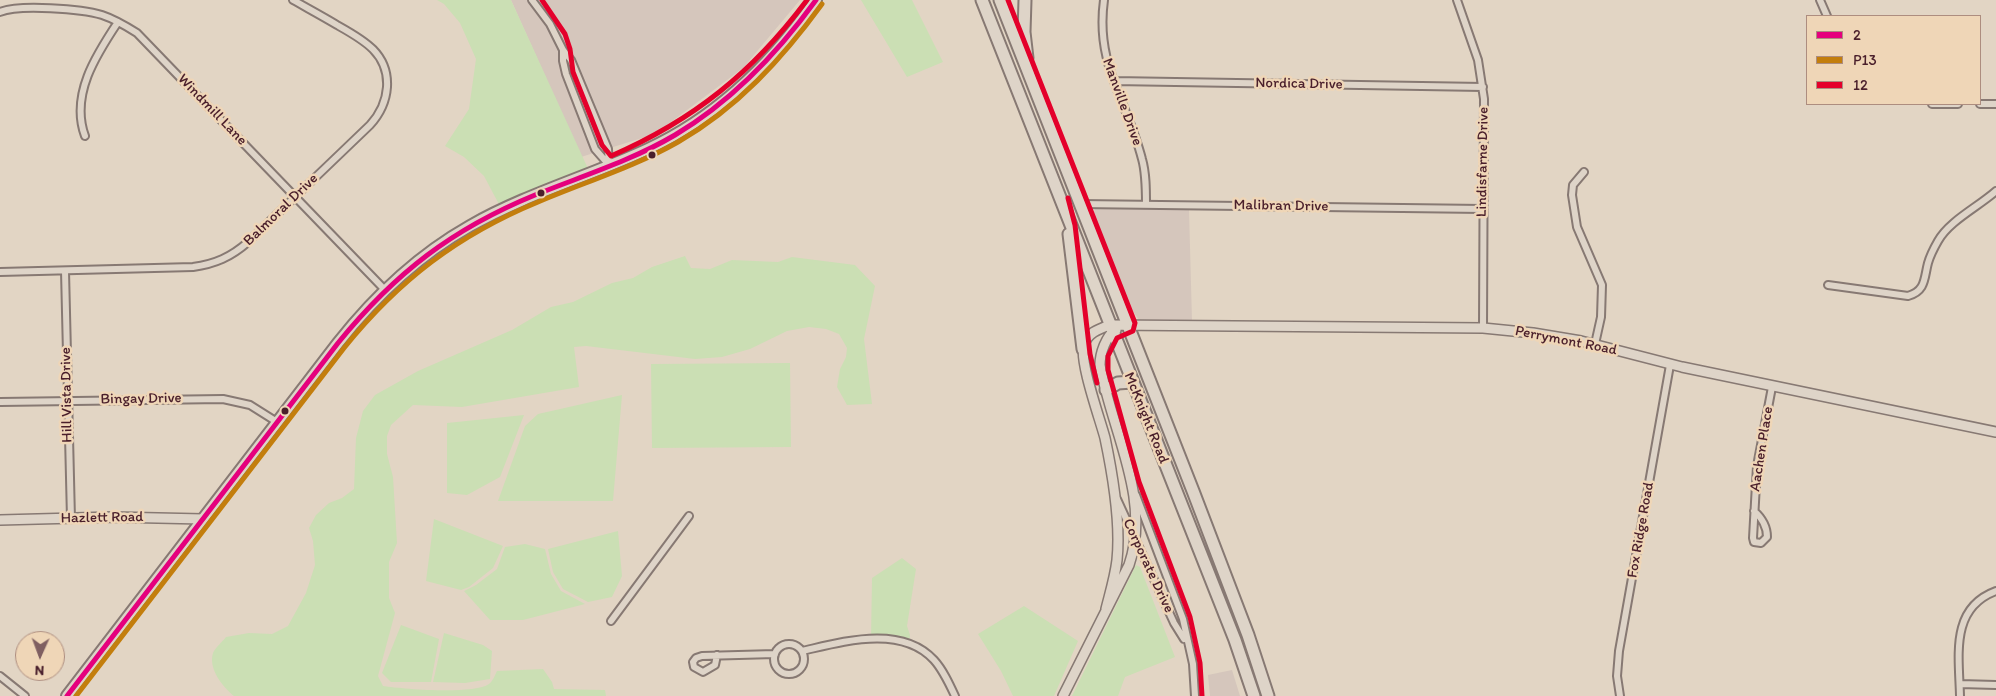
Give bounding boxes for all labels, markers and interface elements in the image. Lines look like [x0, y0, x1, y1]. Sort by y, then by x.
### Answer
legend [1806, 15, 1981, 105]
text: 2 [1853, 26, 1861, 44]
text: P13 [1853, 51, 1877, 69]
street label: Manville Drive [1098, 56, 1146, 148]
street label: Windmill Lane [173, 70, 251, 150]
street label: Nordica Drive [1255, 74, 1343, 94]
text: 12 [1853, 76, 1868, 94]
street label: Lindisfarne Drive [1473, 107, 1493, 217]
unlabelled marker [647, 150, 657, 160]
street label: Balmoral Drive [240, 170, 322, 250]
unlabelled marker [536, 188, 546, 198]
street label: Malibran Drive [1233, 196, 1329, 216]
street label: Perrymont Road [1513, 322, 1619, 360]
street label: Hill Vista Drive [57, 347, 77, 443]
street label: McKnight Road [1119, 370, 1173, 466]
street label: Bingay Drive [100, 389, 182, 409]
street label: Aachen Place [1746, 405, 1778, 493]
unlabelled marker [280, 406, 290, 416]
street label: Fox Ridge Road [1624, 481, 1658, 579]
street label: Hazlett Road [60, 508, 144, 528]
street label: Corporate Drive [1118, 516, 1178, 616]
north arrow [15, 631, 65, 681]
text: N [34, 662, 45, 679]

